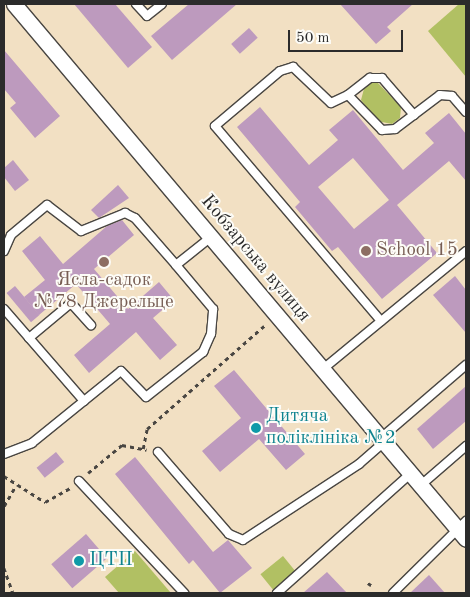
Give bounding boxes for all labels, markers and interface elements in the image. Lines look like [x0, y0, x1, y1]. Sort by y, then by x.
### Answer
scale bar [290, 20, 405, 52]
text: 50 m [296, 31, 330, 46]
street label: Кобзарська вулиця [195, 191, 315, 327]
place label: School 15 [376, 240, 458, 262]
marker: School 15 [360, 245, 372, 257]
marker: Ясла-садок №78 Джерельце [98, 256, 110, 268]
place label: Ясла-садок №78 Джерельце [34, 270, 174, 314]
place label: Дитяча поліклініка №2 [266, 406, 396, 450]
marker: Дитяча поліклініка №2 [250, 422, 262, 434]
place label: ЦТП [89, 550, 133, 572]
marker: ЦТП [73, 555, 85, 567]

